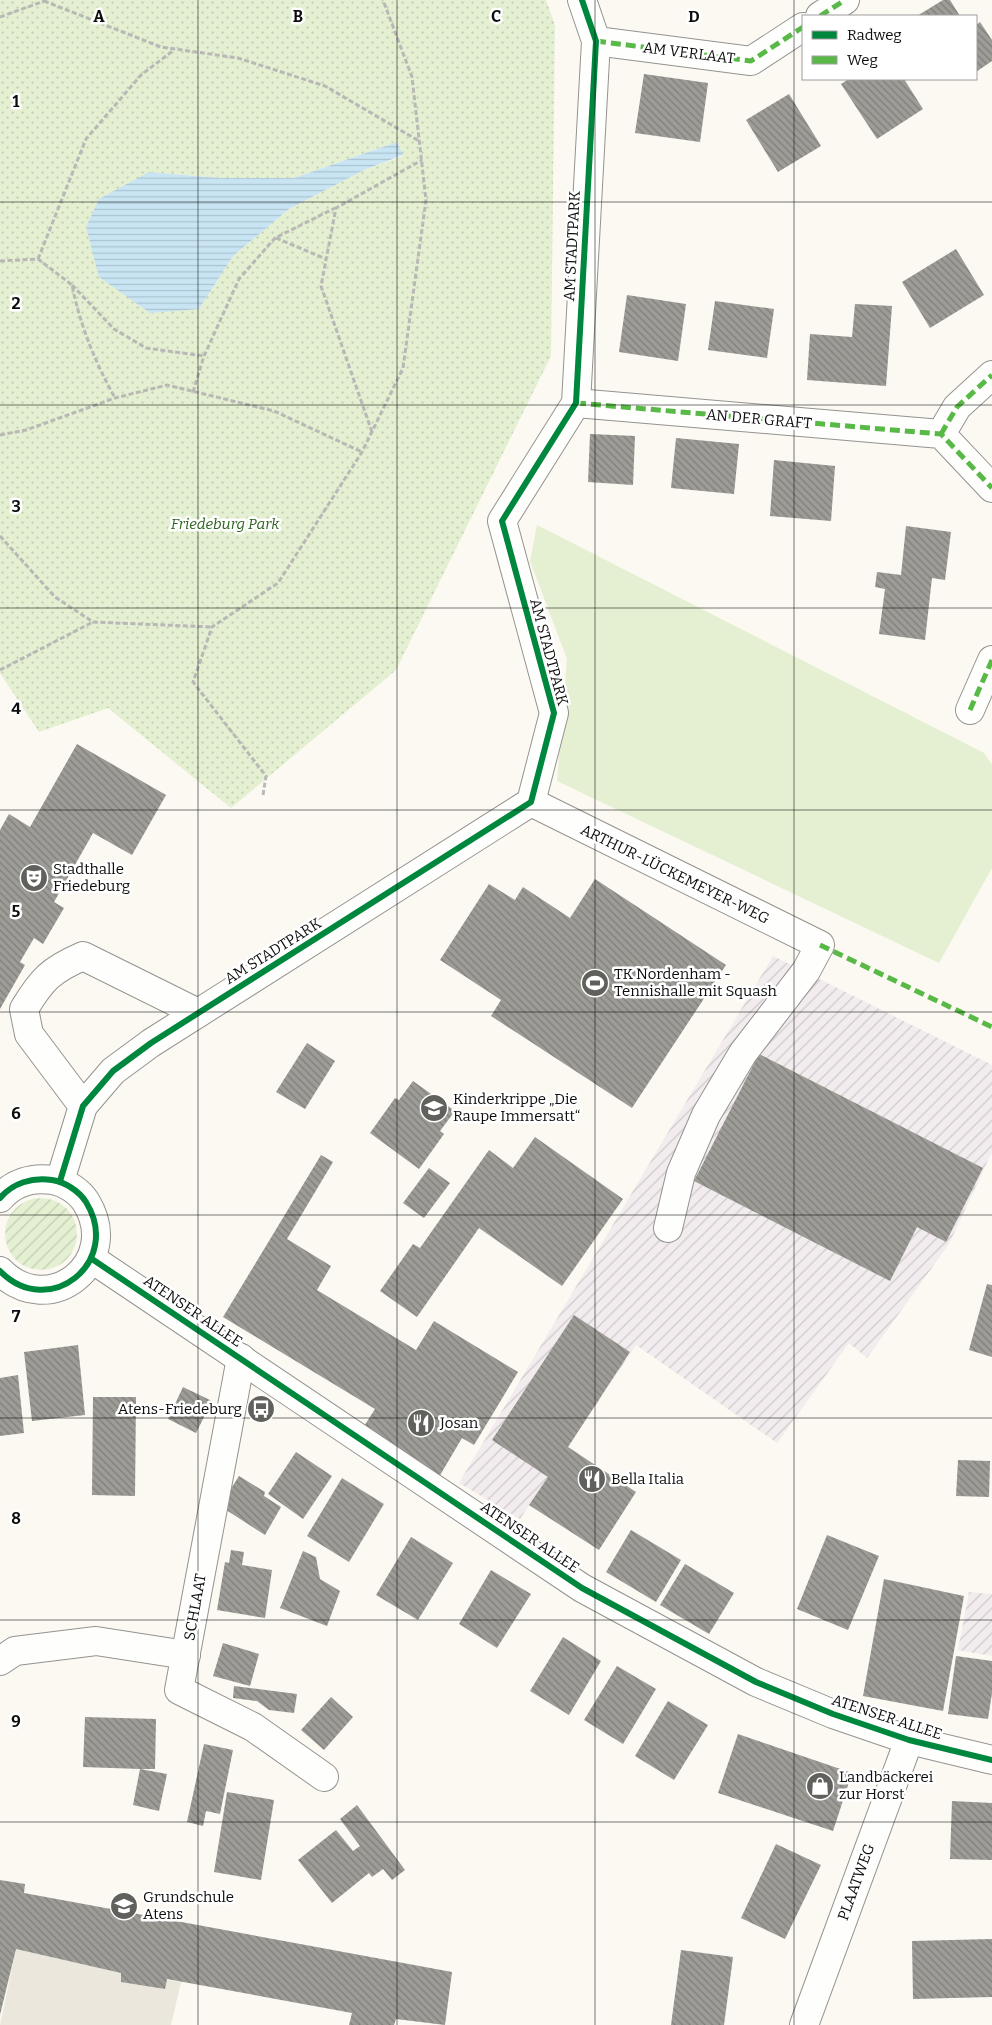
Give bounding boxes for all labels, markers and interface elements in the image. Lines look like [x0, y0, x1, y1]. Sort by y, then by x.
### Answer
text: A [93, 7, 105, 26]
text: B [293, 7, 303, 26]
text: C [491, 7, 501, 26]
text: D [688, 7, 700, 26]
legend [802, 15, 977, 80]
text: Radweg [847, 26, 902, 44]
street label: AM VERLAAT [642, 38, 736, 68]
text: Weg [847, 51, 878, 69]
text: 1 [13, 92, 20, 111]
street label: AM STADTPARK [560, 190, 584, 302]
text: 2 [11, 294, 21, 313]
street label: AN DER GRAFT [705, 405, 813, 433]
text: 3 [11, 497, 21, 516]
park label: Friedeburg Park [171, 515, 280, 533]
street label: AM STADTPARK [526, 596, 572, 708]
text: 4 [11, 699, 21, 718]
street label: ARTHUR-LÜCKEMEYER-WEG [578, 820, 772, 928]
place label: Stadthalle Friedeburg [53, 860, 130, 895]
theatre icon: Stadthalle Friedeburg [19, 863, 49, 893]
text: 5 [12, 902, 21, 921]
street label: AM STADTPARK [221, 914, 325, 988]
place label: TK Nordenham - Tennishalle mit Squash [614, 965, 778, 1000]
sports icon: TK Nordenham - Tennishalle mit Squash [580, 968, 610, 998]
place label: Kinderkrippe „Die Raupe Immersatt“ [453, 1090, 580, 1125]
school or university icon: Kinderkrippe „Die Raupe Immersatt“ [419, 1093, 449, 1123]
text: 6 [11, 1104, 21, 1123]
street label: ATENSER ALLEE [140, 1271, 246, 1351]
text: 7 [12, 1307, 21, 1326]
bus stop icon: Atens-Friedeburg [246, 1394, 276, 1424]
place label: Atens-Friedeburg [118, 1400, 242, 1418]
restaurant icon: Josan [406, 1408, 436, 1438]
place label: Josan [439, 1414, 479, 1432]
restaurant icon: Bella Italia [577, 1464, 607, 1494]
place label: Bella Italia [611, 1470, 684, 1488]
street label: ATENSER ALLEE [477, 1497, 583, 1577]
text: 8 [11, 1509, 21, 1528]
street label: SCHLAAT [180, 1572, 210, 1642]
street label: ATENSER ALLEE [829, 1691, 945, 1743]
text: 9 [11, 1712, 21, 1731]
place label: Landbäckerei zur Horst [839, 1768, 934, 1803]
shop icon: Landbäckerei zur Horst [805, 1771, 835, 1801]
street label: PLAATWEG [834, 1841, 878, 1923]
place label: Grundschule Atens [143, 1888, 234, 1923]
school or university icon: Grundschule Atens [109, 1891, 139, 1921]

